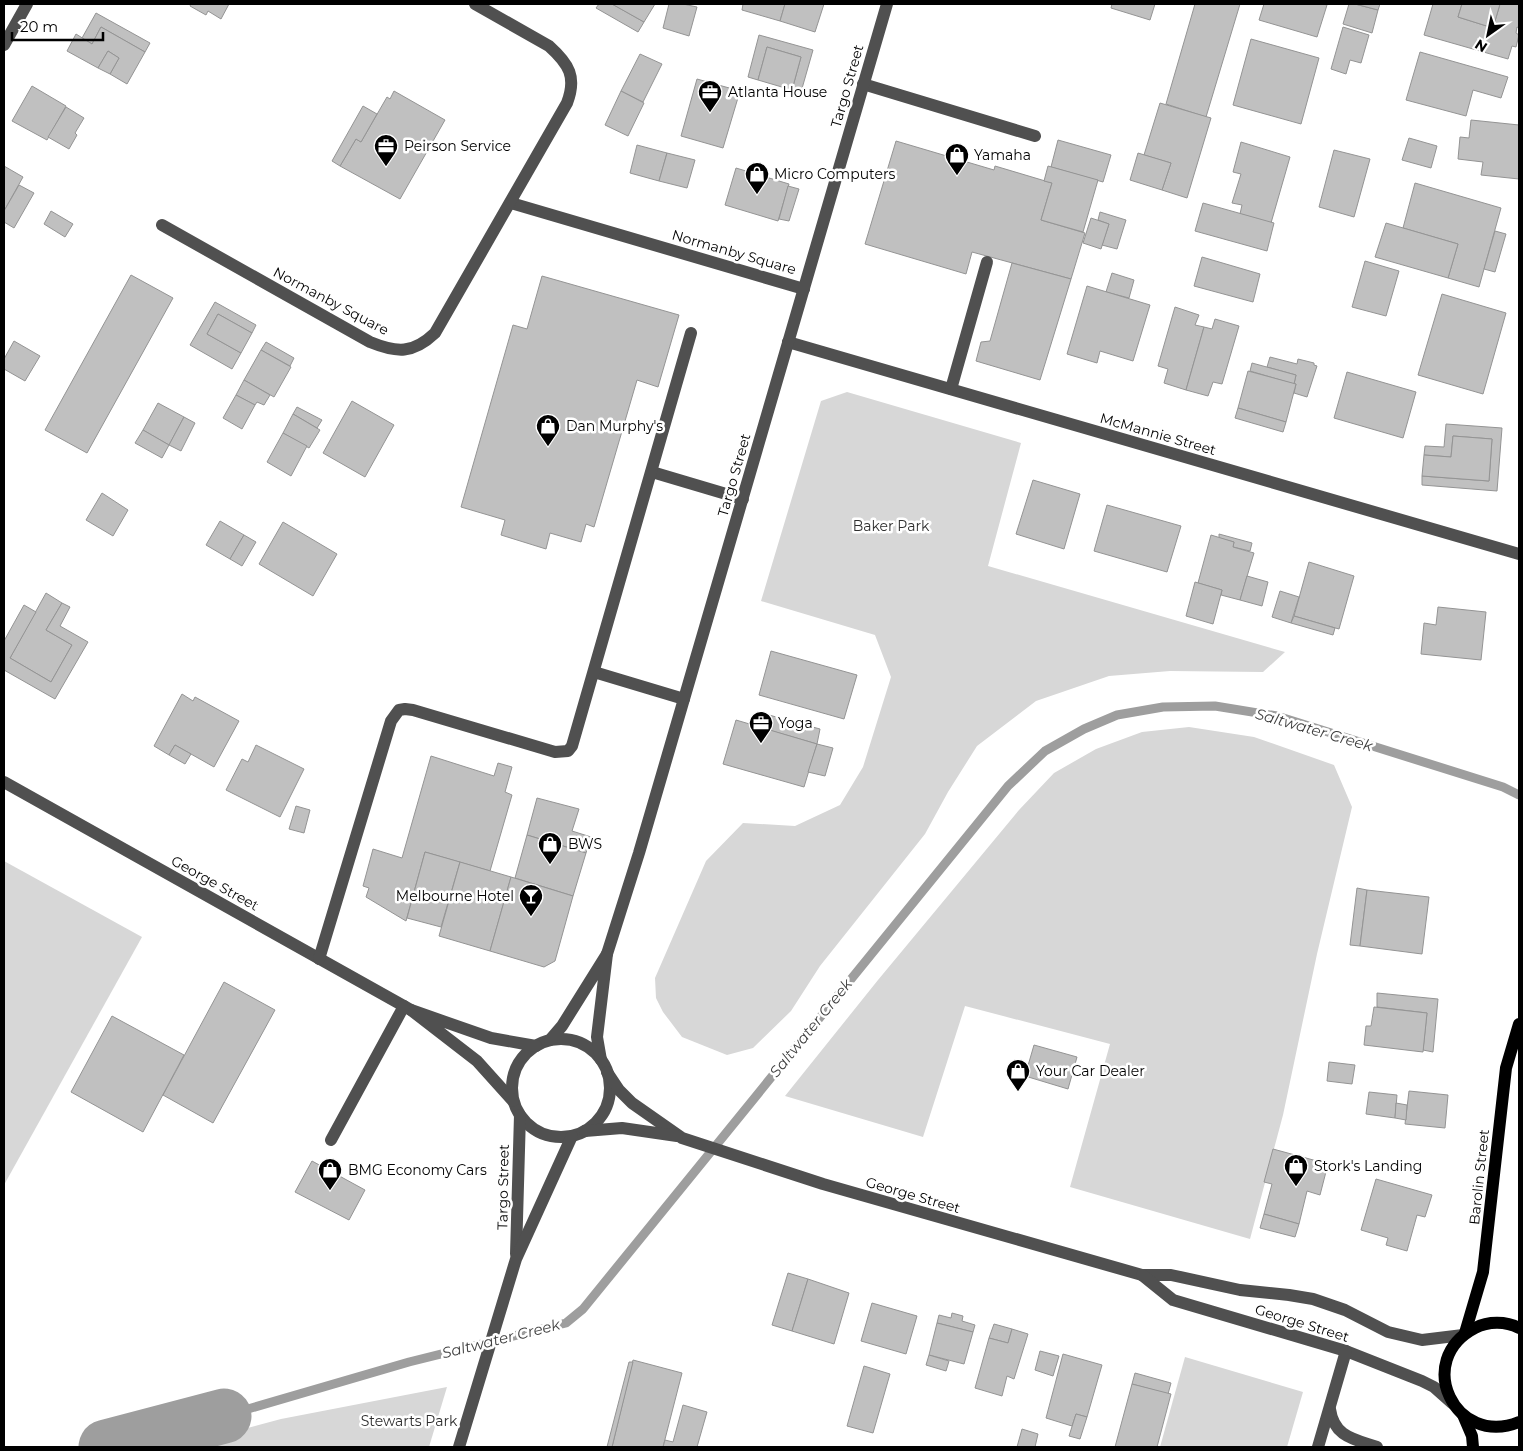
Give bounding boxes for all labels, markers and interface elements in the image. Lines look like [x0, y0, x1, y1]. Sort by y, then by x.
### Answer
scale bar [12, 10, 104, 42]
north arrow [1463, 10, 1513, 60]
text: 20 m [20, 17, 58, 36]
text: N [1471, 35, 1491, 57]
street label: Targo Street [827, 42, 868, 130]
office icon: Atlanta House [697, 79, 723, 113]
place label: Atlanta House [728, 83, 827, 101]
office icon: Peirson Service [373, 133, 399, 167]
place label: Peirson Service [404, 137, 511, 155]
shop icon: Yamaha [944, 142, 970, 176]
place label: Yamaha [974, 146, 1031, 164]
shop icon: Micro Computers [744, 161, 770, 195]
place label: Micro Computers [774, 165, 895, 183]
street label: Normanby Square [670, 226, 798, 278]
street label: Normanby Square [270, 263, 392, 339]
street label: McMannie Street [1098, 409, 1218, 459]
shop icon: Dan Murphy's [535, 413, 561, 447]
place label: Dan Murphy's [566, 417, 663, 435]
street label: Targo Street [714, 431, 755, 519]
park label: Baker Park [853, 517, 930, 535]
water label: Saltwater Creek [1253, 704, 1376, 756]
office icon: Yoga [748, 710, 774, 744]
place label: Yoga [778, 714, 813, 732]
shop icon: BWS [537, 831, 563, 865]
place label: BWS [568, 835, 602, 853]
street label: George Street [168, 851, 262, 915]
bar icon: Melbourne Hotel [518, 883, 544, 917]
place label: Melbourne Hotel [396, 887, 514, 905]
water label: Saltwater Creek [765, 974, 857, 1081]
shop icon: Your Car Dealer [1005, 1058, 1031, 1092]
place label: Your Car Dealer [1036, 1062, 1145, 1080]
street label: Barolin Street [1465, 1128, 1493, 1226]
street label: Targo Street [493, 1144, 513, 1230]
shop icon: Stork's Landing [1283, 1153, 1309, 1187]
shop icon: BMG Economy Cars [317, 1157, 343, 1191]
place label: Stork's Landing [1314, 1157, 1422, 1175]
place label: BMG Economy Cars [348, 1161, 487, 1179]
street label: George Street [864, 1173, 963, 1217]
street label: George Street [1253, 1300, 1352, 1346]
water label: Saltwater Creek [440, 1314, 563, 1362]
park label: Stewarts Park [361, 1412, 458, 1430]

